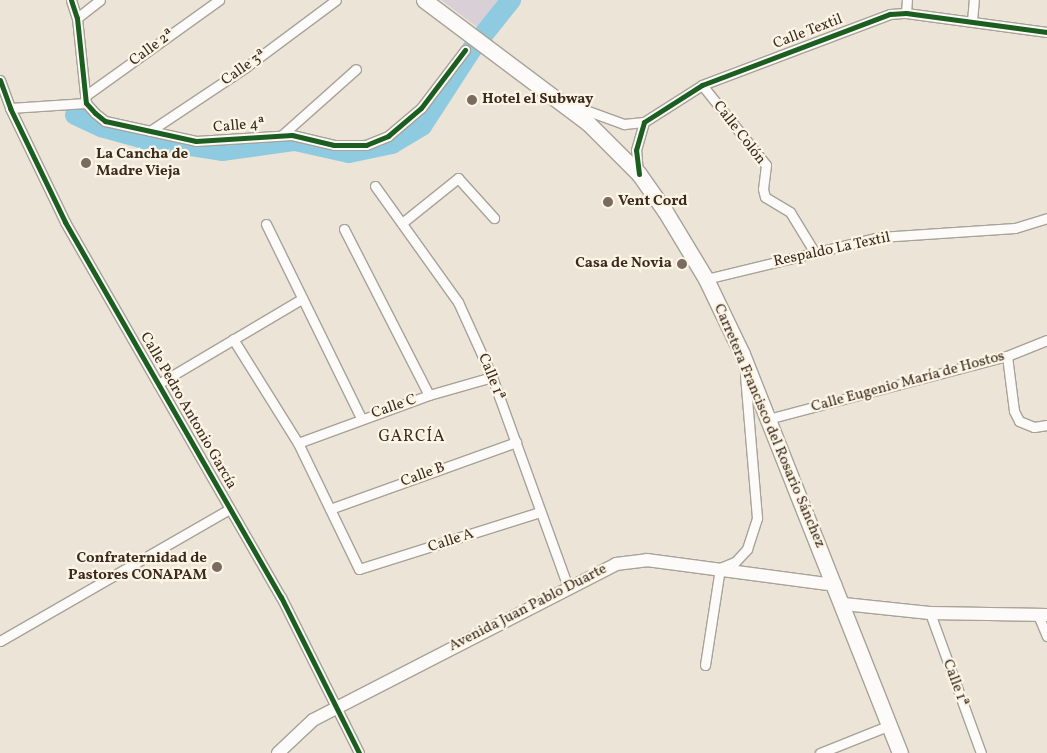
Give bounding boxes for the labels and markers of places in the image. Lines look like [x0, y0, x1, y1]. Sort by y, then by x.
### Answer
place label: Hotel el Subway [482, 91, 593, 109]
marker: Hotel el Subway [466, 94, 478, 106]
place label: La Cancha de Madre Vieja [96, 145, 188, 180]
marker: La Cancha de Madre Vieja [80, 157, 92, 169]
place label: Vent Cord [618, 193, 687, 211]
marker: Vent Cord [602, 196, 614, 208]
place label: Casa de Novia [575, 255, 672, 273]
marker: Casa de Novia [676, 258, 688, 270]
place label: Confraternidad de Pastores CONAPAM [68, 549, 207, 584]
marker: Confraternidad de Pastores CONAPAM [211, 561, 223, 573]

